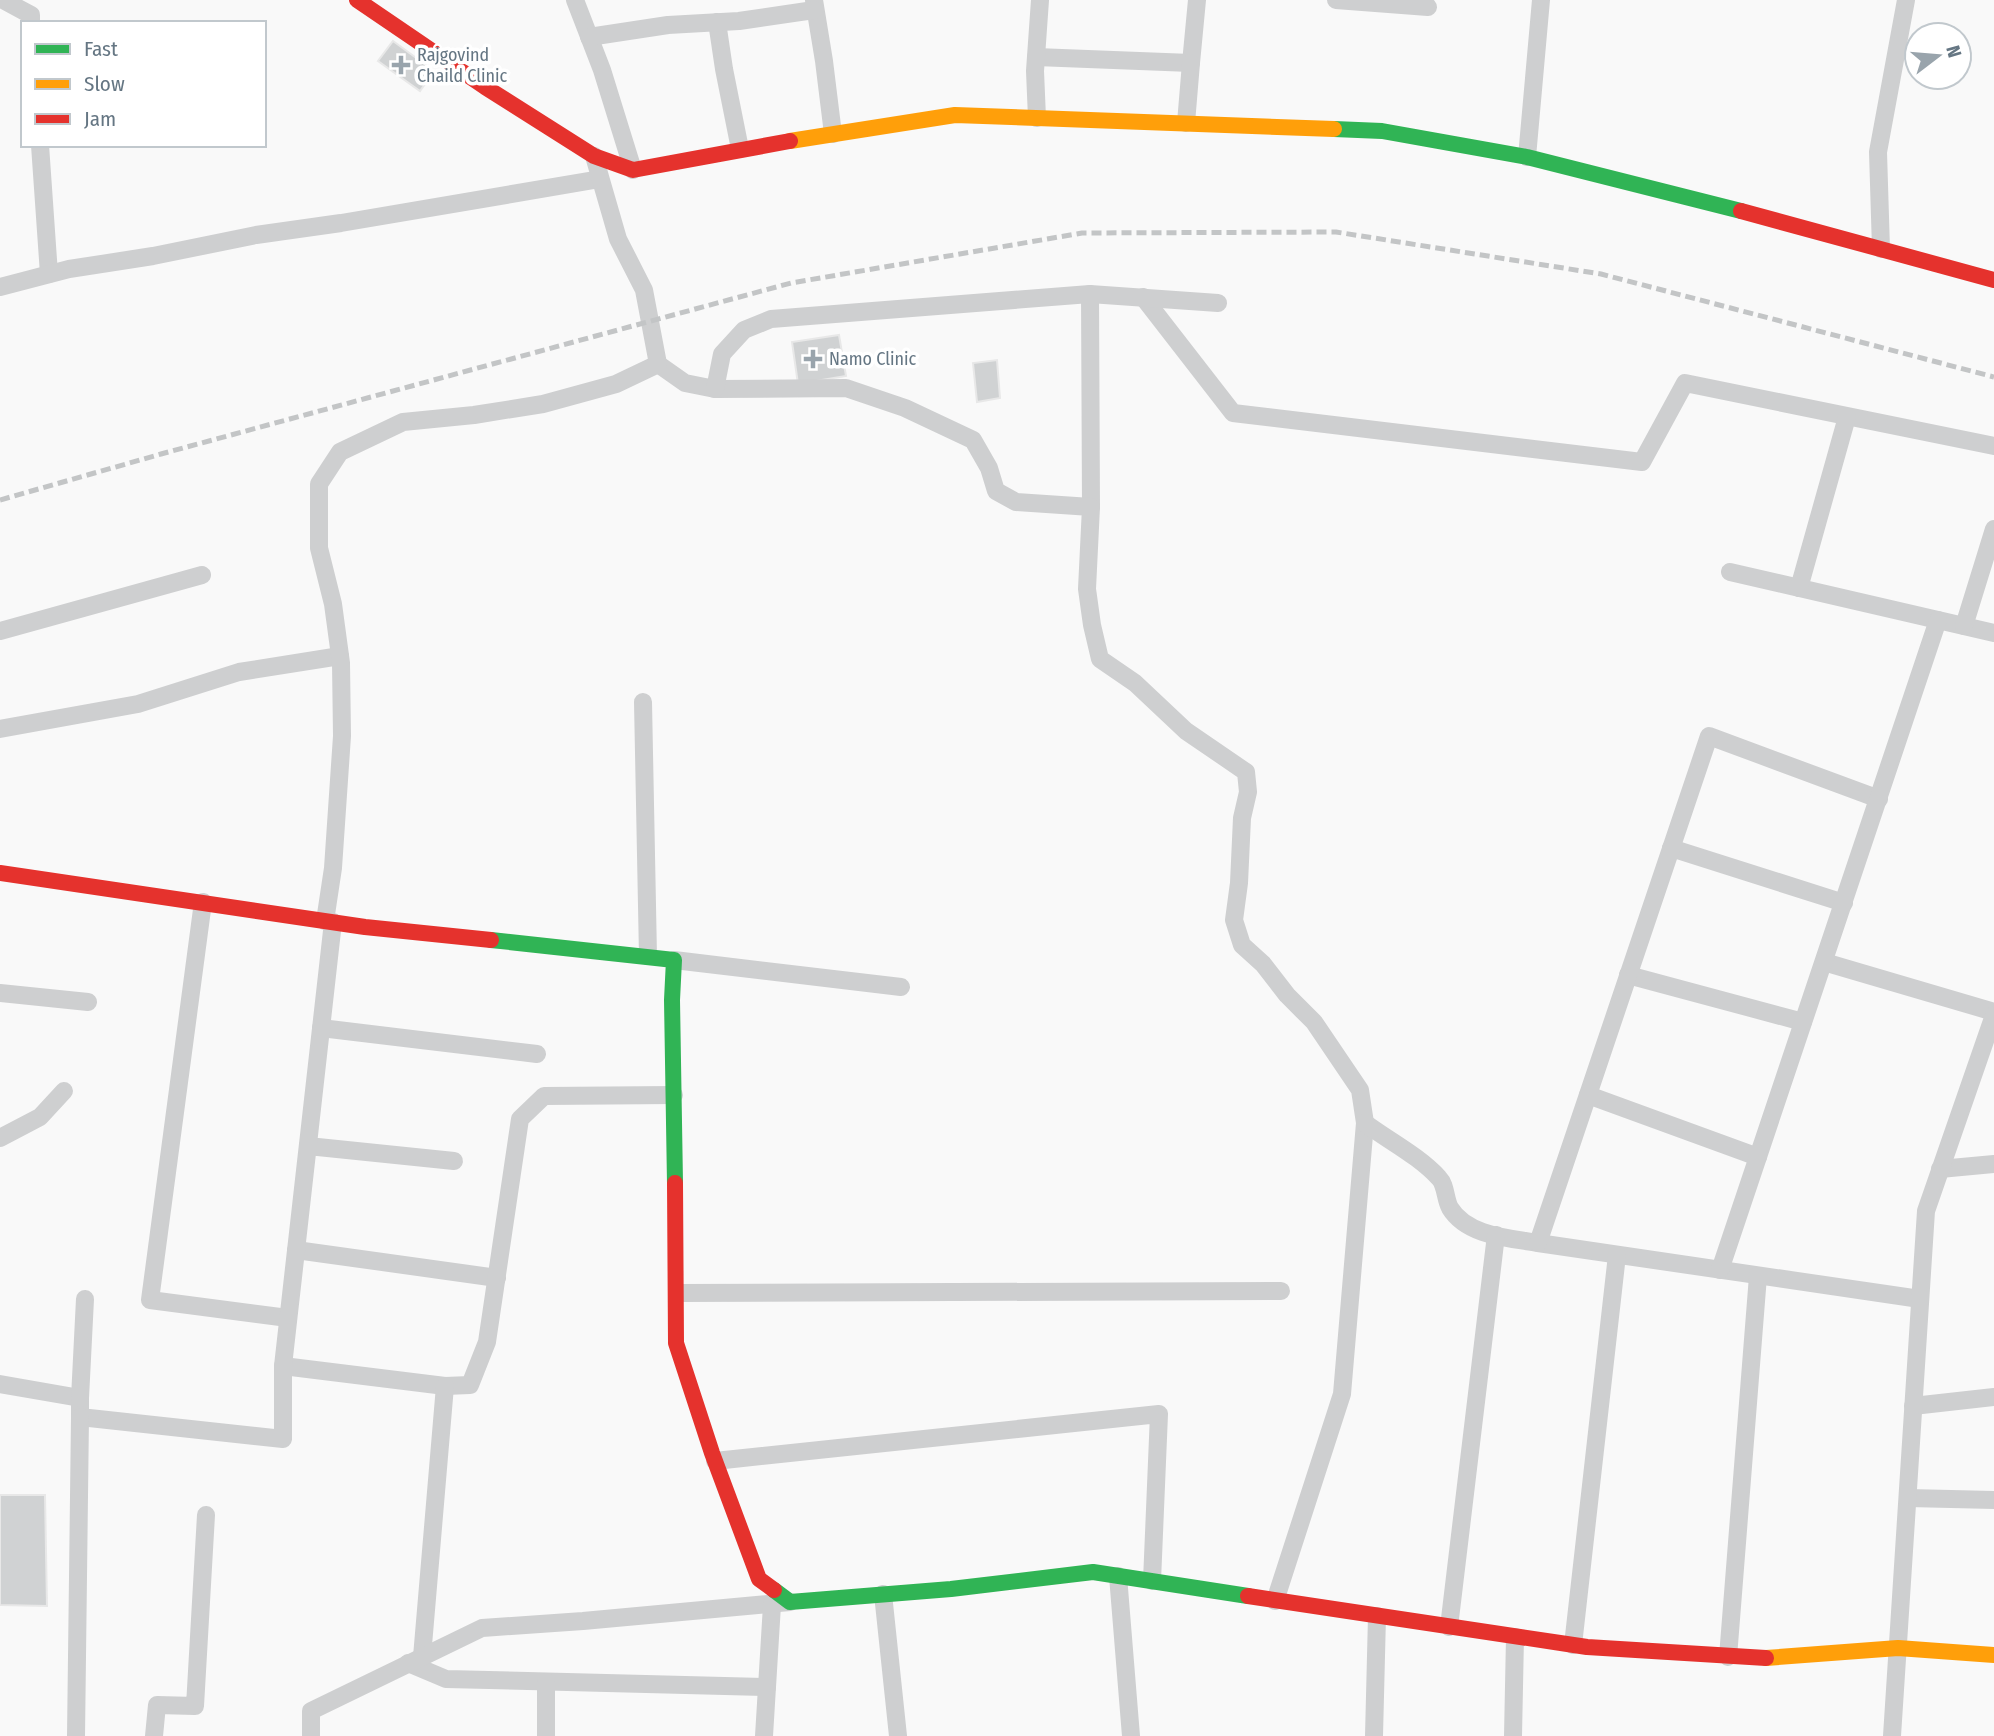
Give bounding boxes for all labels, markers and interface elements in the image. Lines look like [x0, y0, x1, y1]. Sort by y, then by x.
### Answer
legend [21, 21, 266, 147]
north arrow [1903, 21, 1973, 91]
text: Fast [84, 36, 118, 62]
text: N [1941, 43, 1966, 60]
place label: Rajgovind Chaild Clinic [417, 44, 508, 87]
marker: Rajgovind Chaild Clinic [391, 55, 411, 75]
text: Slow [84, 71, 125, 97]
text: Jam [84, 106, 116, 132]
place label: Namo Clinic [829, 348, 917, 370]
marker: Namo Clinic [803, 349, 823, 369]

